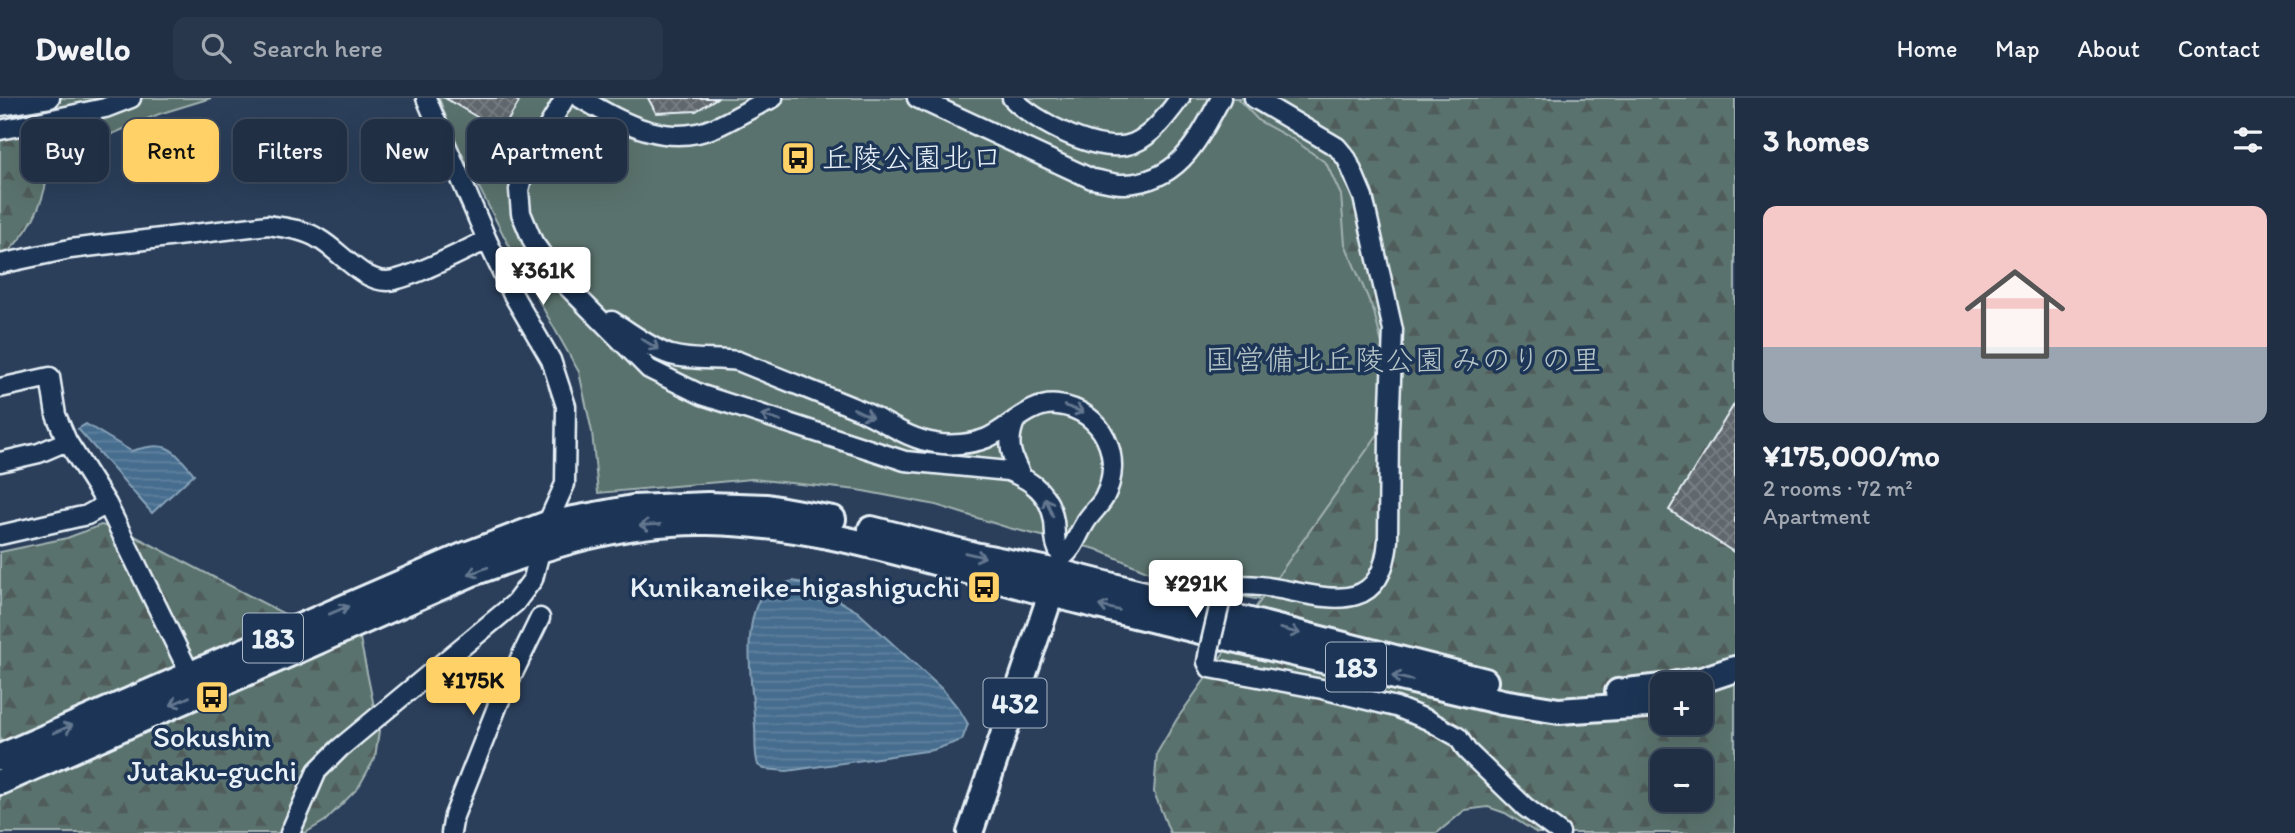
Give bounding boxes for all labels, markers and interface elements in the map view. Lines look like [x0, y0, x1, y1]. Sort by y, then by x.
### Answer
search box [173, 17, 663, 80]
text: Dwello [35, 29, 131, 68]
icon: search [197, 29, 235, 67]
text: Search here [253, 32, 383, 64]
text: Home [1897, 34, 1957, 63]
text: Map [1995, 34, 2039, 63]
text: About [2077, 34, 2140, 63]
text: Contact [2178, 34, 2260, 63]
chip: Buy [21, 119, 109, 182]
chip: Rent [123, 119, 219, 182]
chip: Filters [233, 119, 347, 182]
chip: New [361, 119, 453, 182]
chip: Apartment [467, 119, 627, 182]
icon: filters [2229, 121, 2267, 159]
text: 3 homes [1763, 122, 1870, 159]
bus stop icon: 丘陵公園北口 [779, 139, 817, 177]
place label: 丘陵公園北口 [822, 139, 1002, 176]
pin: ¥361K [494, 248, 592, 307]
icon: home [1952, 251, 2078, 377]
text: ¥361K [512, 256, 574, 284]
one-way arrow [639, 337, 659, 351]
park label: 国営備北丘陵公園 みのりの里 [1205, 341, 1601, 378]
one-way arrow [1062, 404, 1084, 417]
one-way arrow [852, 407, 873, 420]
one-way arrow [760, 411, 782, 424]
text: ¥175,000/mo [1763, 437, 1940, 474]
text: 2 rooms · 72 m² [1763, 474, 1913, 502]
one-way arrow [1041, 497, 1054, 518]
text: Apartment [1763, 502, 1870, 530]
one-way arrow [639, 519, 662, 532]
one-way arrow [963, 549, 986, 563]
pin: ¥291K [1147, 560, 1245, 620]
one-way arrow [468, 566, 490, 579]
place label: Kunikaneike-higashiguchi [630, 568, 960, 605]
bus stop icon: Kunikaneike-higashiguchi [965, 568, 1003, 606]
text: ¥291K [1165, 569, 1227, 597]
one-way arrow [1098, 601, 1121, 614]
one-way arrow [328, 603, 349, 616]
road number: 183 [243, 614, 303, 662]
one-way arrow [1278, 625, 1301, 638]
road number: 183 [1326, 642, 1386, 692]
pin: ¥175K [424, 658, 522, 717]
text: ¥175K [442, 666, 504, 694]
one-way arrow [1391, 671, 1414, 684]
map controls [1650, 672, 1713, 812]
button: + [1650, 672, 1713, 735]
bus stop icon: Sokushin Jutaku-guchi [193, 678, 231, 716]
road number: 432 [984, 678, 1046, 728]
one-way arrow [170, 695, 191, 708]
place label: Sokushin Jutaku-guchi [127, 718, 297, 789]
one-way arrow [51, 722, 73, 735]
button: − [1650, 749, 1713, 812]

